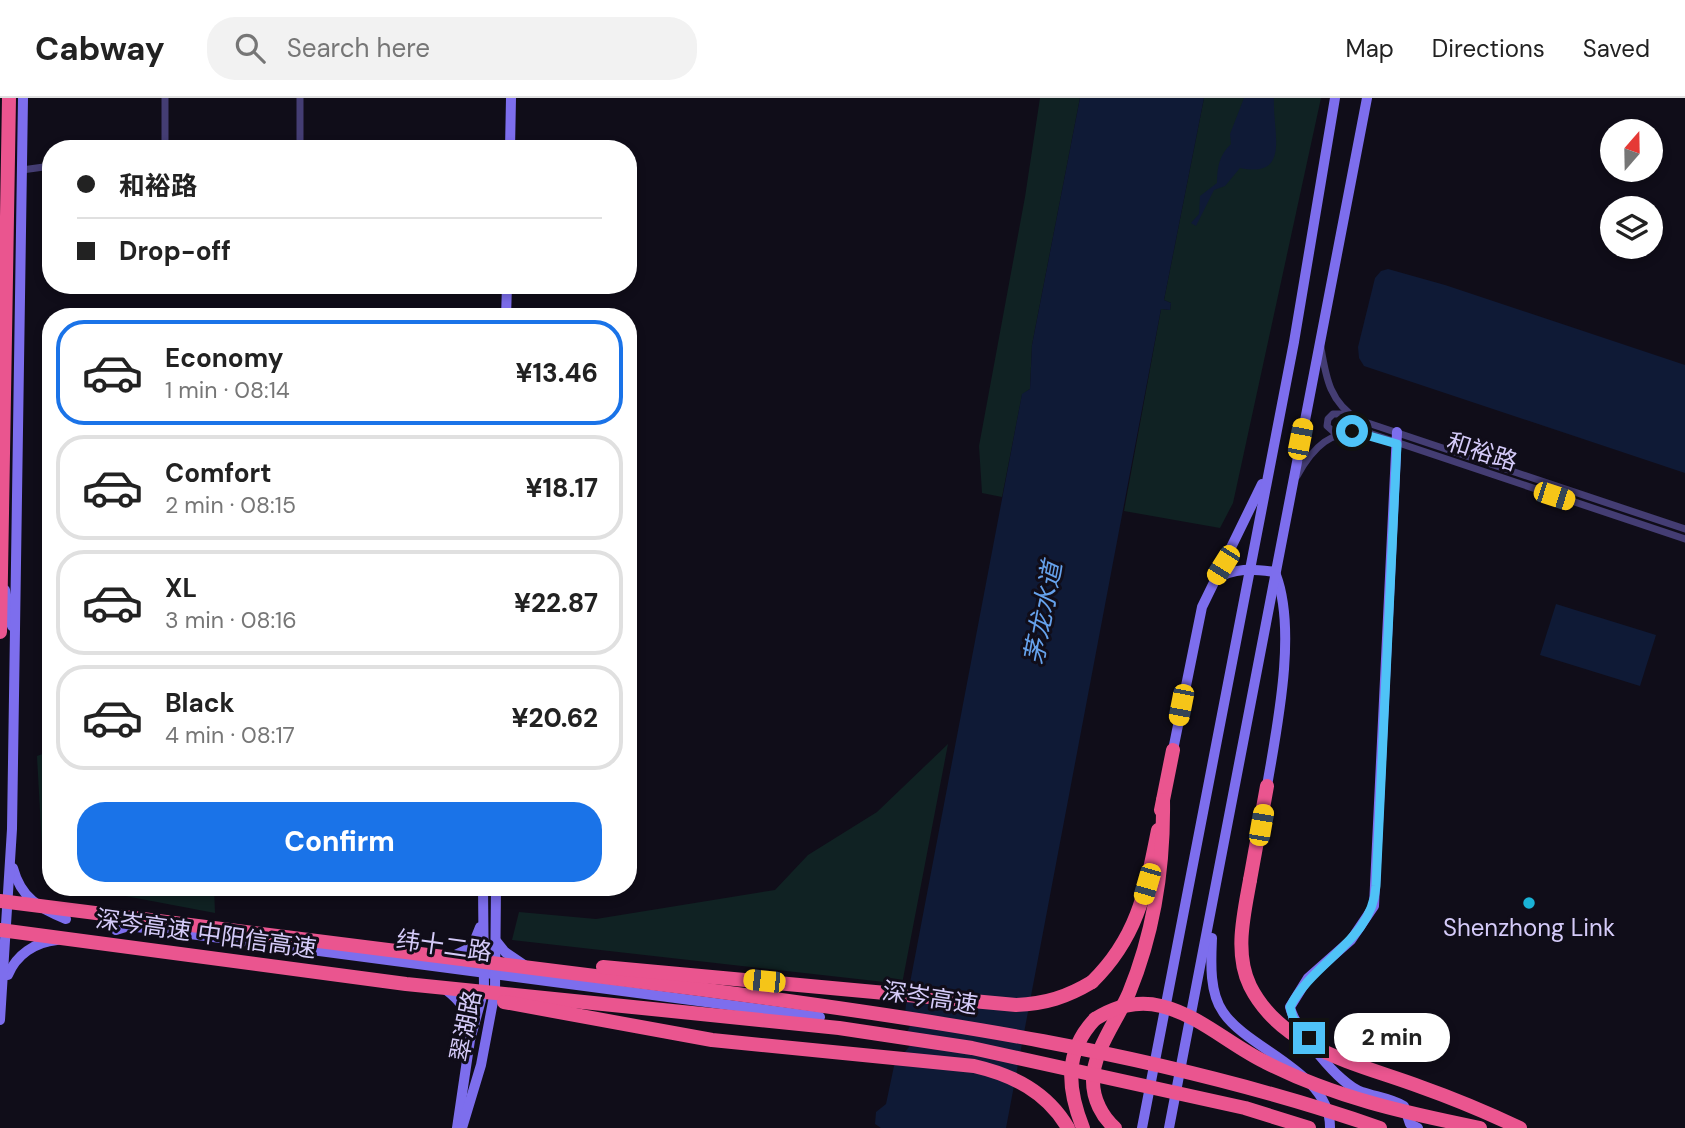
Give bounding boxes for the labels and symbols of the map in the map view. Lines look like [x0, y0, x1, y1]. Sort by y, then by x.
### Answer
north arrow [1600, 119, 1662, 182]
route start [1336, 415, 1368, 447]
car [1286, 416, 1315, 462]
street label: 和裕路 [1443, 426, 1521, 477]
car [1531, 480, 1578, 512]
car [1203, 542, 1244, 588]
water label: 茅龙水道 [1016, 555, 1070, 667]
car [1167, 682, 1196, 728]
car [1248, 802, 1275, 848]
car [1132, 861, 1163, 907]
marker: Shenzhong Link [1521, 895, 1537, 911]
street label: 深岑高速 中阳信高速 [94, 903, 318, 964]
place label: Shenzhong Link [1443, 912, 1615, 943]
street label: 纬十二路 [394, 923, 494, 968]
car [743, 968, 786, 994]
street label: 深岑高速 [880, 975, 980, 1020]
street label: 翠湖路 [443, 988, 488, 1064]
callout: 2 min [1334, 1014, 1449, 1062]
route end [1293, 1022, 1325, 1054]

